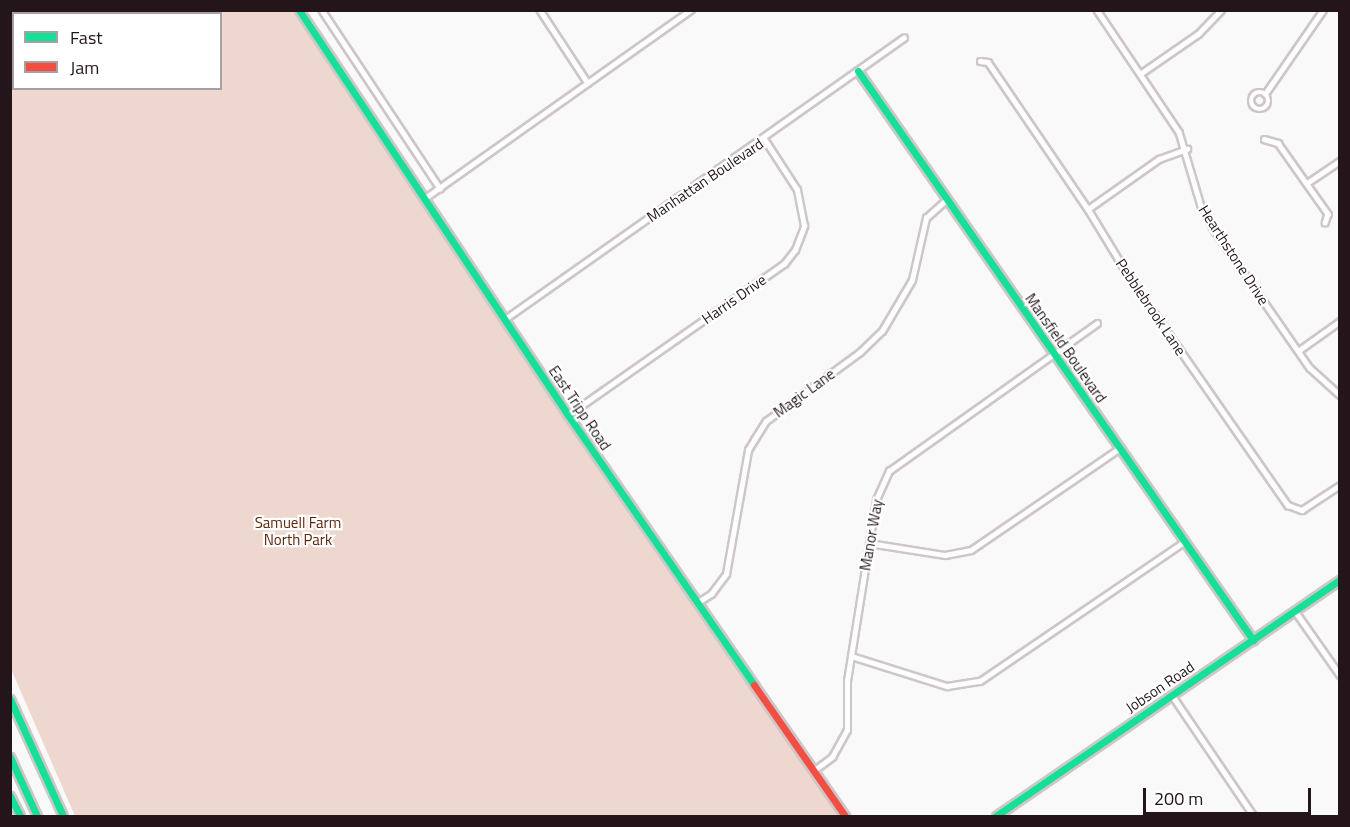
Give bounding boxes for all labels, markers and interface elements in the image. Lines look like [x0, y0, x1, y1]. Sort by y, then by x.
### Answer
legend [12, 12, 222, 90]
text: Fast [70, 24, 103, 51]
text: Jam [70, 54, 99, 81]
street label: Manhattan Boulevard [643, 134, 767, 226]
street label: Hearthstone Drive [1195, 202, 1273, 308]
street label: Pebblebrook Lane [1112, 255, 1190, 359]
street label: Harris Drive [698, 270, 770, 328]
street label: Mansfield Boulevard [1022, 290, 1110, 406]
street label: East Tripp Road [545, 362, 615, 454]
street label: Magic Lane [770, 365, 838, 421]
street label: Manor Way [856, 498, 886, 572]
park label: Samuell Farm North Park [255, 513, 341, 548]
street label: Jobson Road [1122, 658, 1198, 716]
scale bar [1146, 776, 1314, 814]
text: 200 m [1154, 785, 1203, 812]

